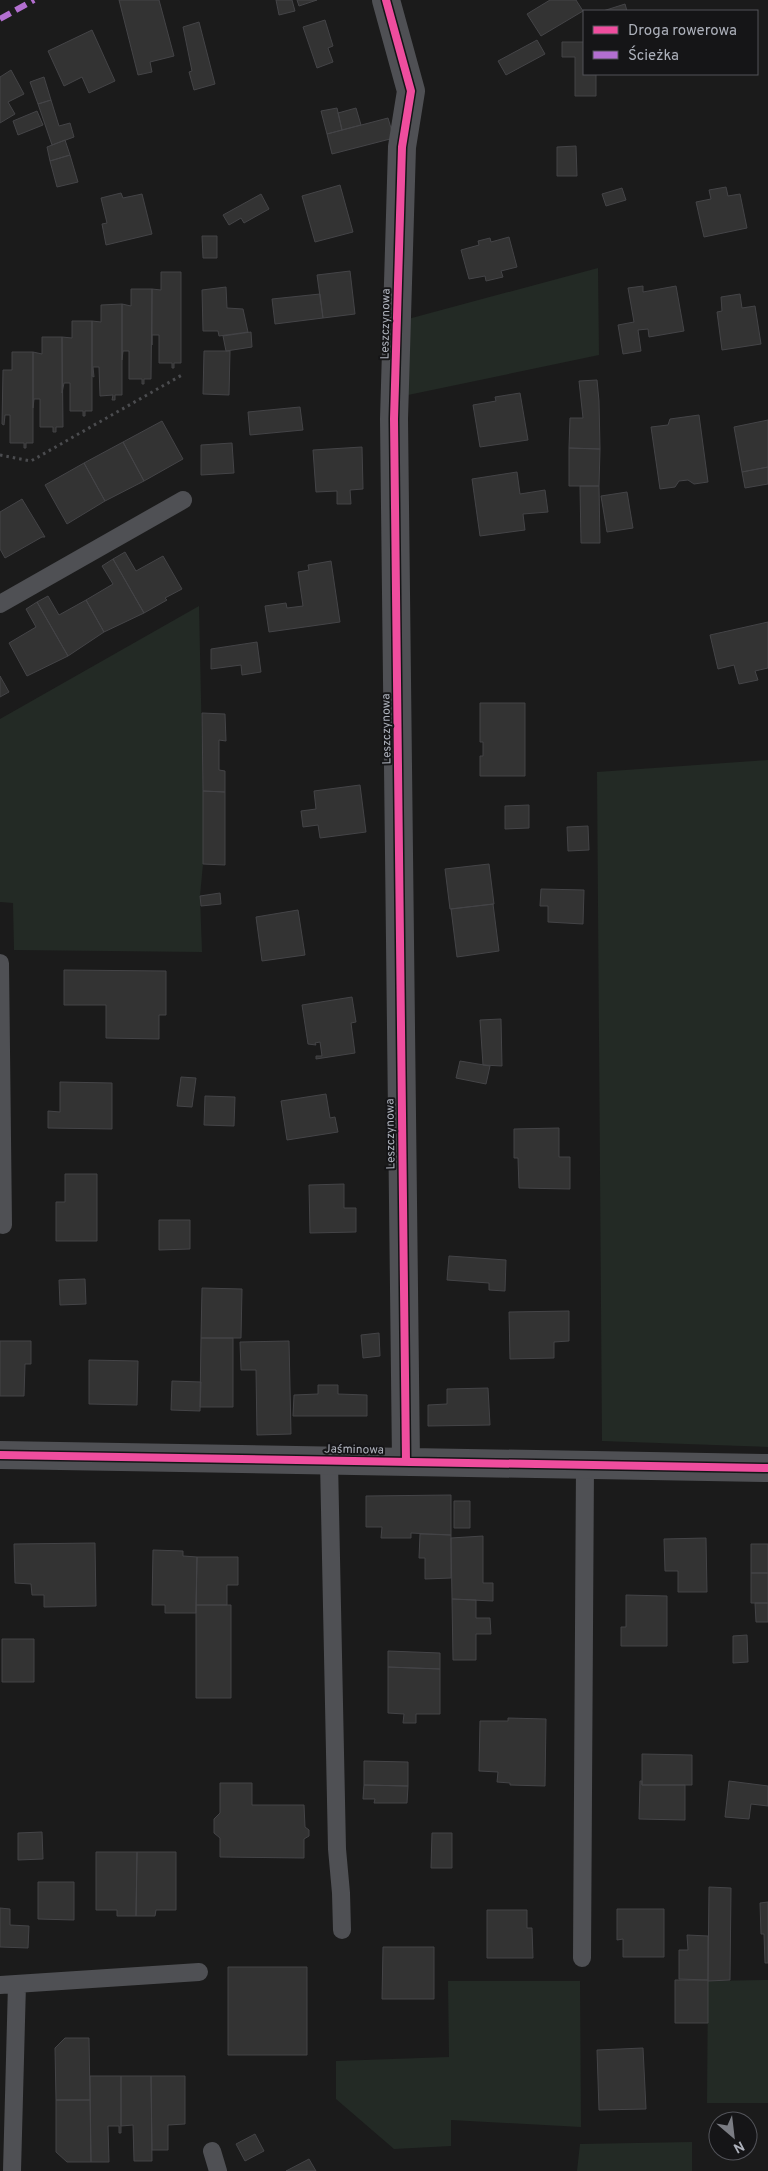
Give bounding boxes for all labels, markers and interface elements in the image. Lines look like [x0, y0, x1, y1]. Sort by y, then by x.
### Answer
legend [583, 10, 758, 75]
text: Droga rowerowa [628, 22, 737, 41]
text: Ścieżka [628, 45, 679, 66]
street label: Leszczynowa [377, 288, 395, 360]
street label: Leszczynowa [378, 693, 396, 765]
street label: Leszczynowa [382, 1098, 400, 1170]
street label: Jaśminowa [324, 1441, 384, 1459]
north arrow [708, 2111, 758, 2161]
text: N [730, 2136, 747, 2156]

